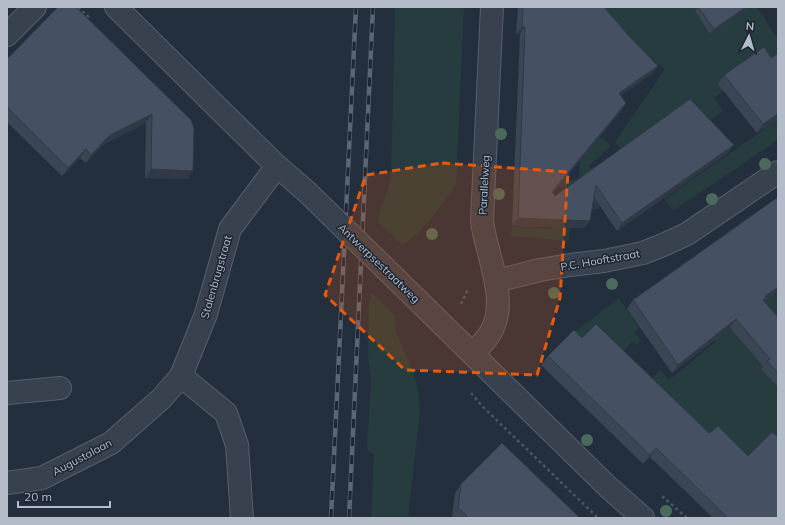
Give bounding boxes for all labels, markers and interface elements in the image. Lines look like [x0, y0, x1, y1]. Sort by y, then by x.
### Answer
north arrow [729, 16, 769, 56]
text: N [745, 19, 755, 33]
street label: Parallelweg [475, 155, 493, 215]
street label: Antwerpsestraatweg [335, 220, 423, 306]
street label: Stalenbrugstraat [197, 234, 235, 320]
street label: P.C. Hooftstraat [559, 246, 641, 274]
street label: Augustalaan [50, 435, 114, 479]
scale bar [18, 483, 110, 509]
text: 20 m [24, 489, 52, 504]

